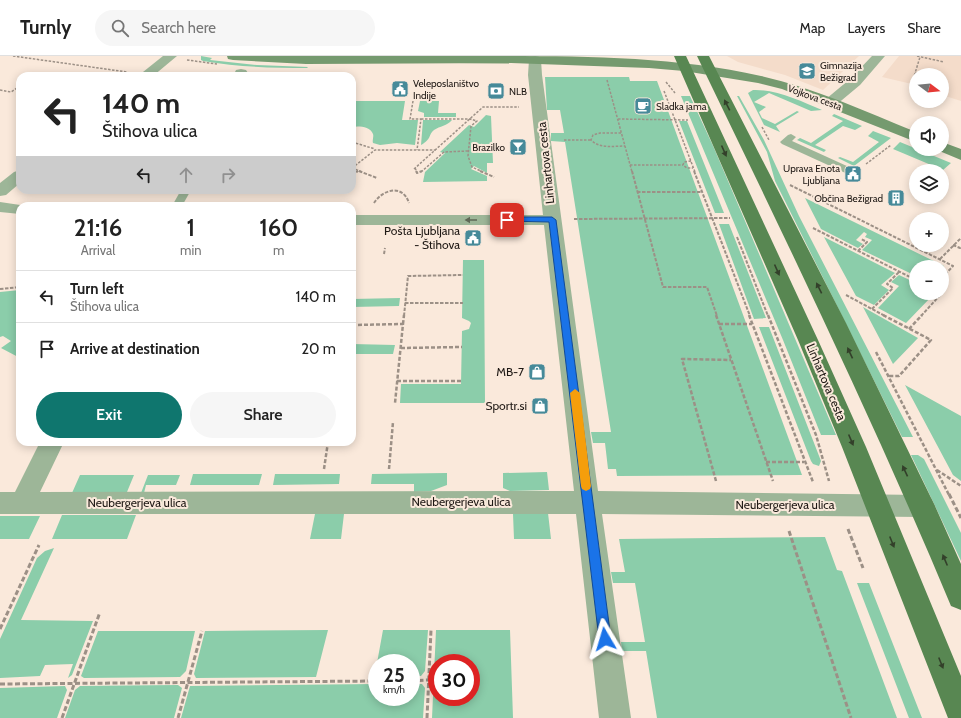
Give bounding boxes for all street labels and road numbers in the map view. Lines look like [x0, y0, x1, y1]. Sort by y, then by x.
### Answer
street label: Vojkova cesta [786, 82, 844, 113]
street label: Linhartova cesta [534, 121, 557, 205]
street label: Linhartova cesta [803, 341, 850, 423]
street label: Neubergerjeva ulica [412, 494, 511, 509]
street label: Neubergerjeva ulica [88, 495, 187, 510]
street label: Neubergerjeva ulica [736, 497, 835, 512]

